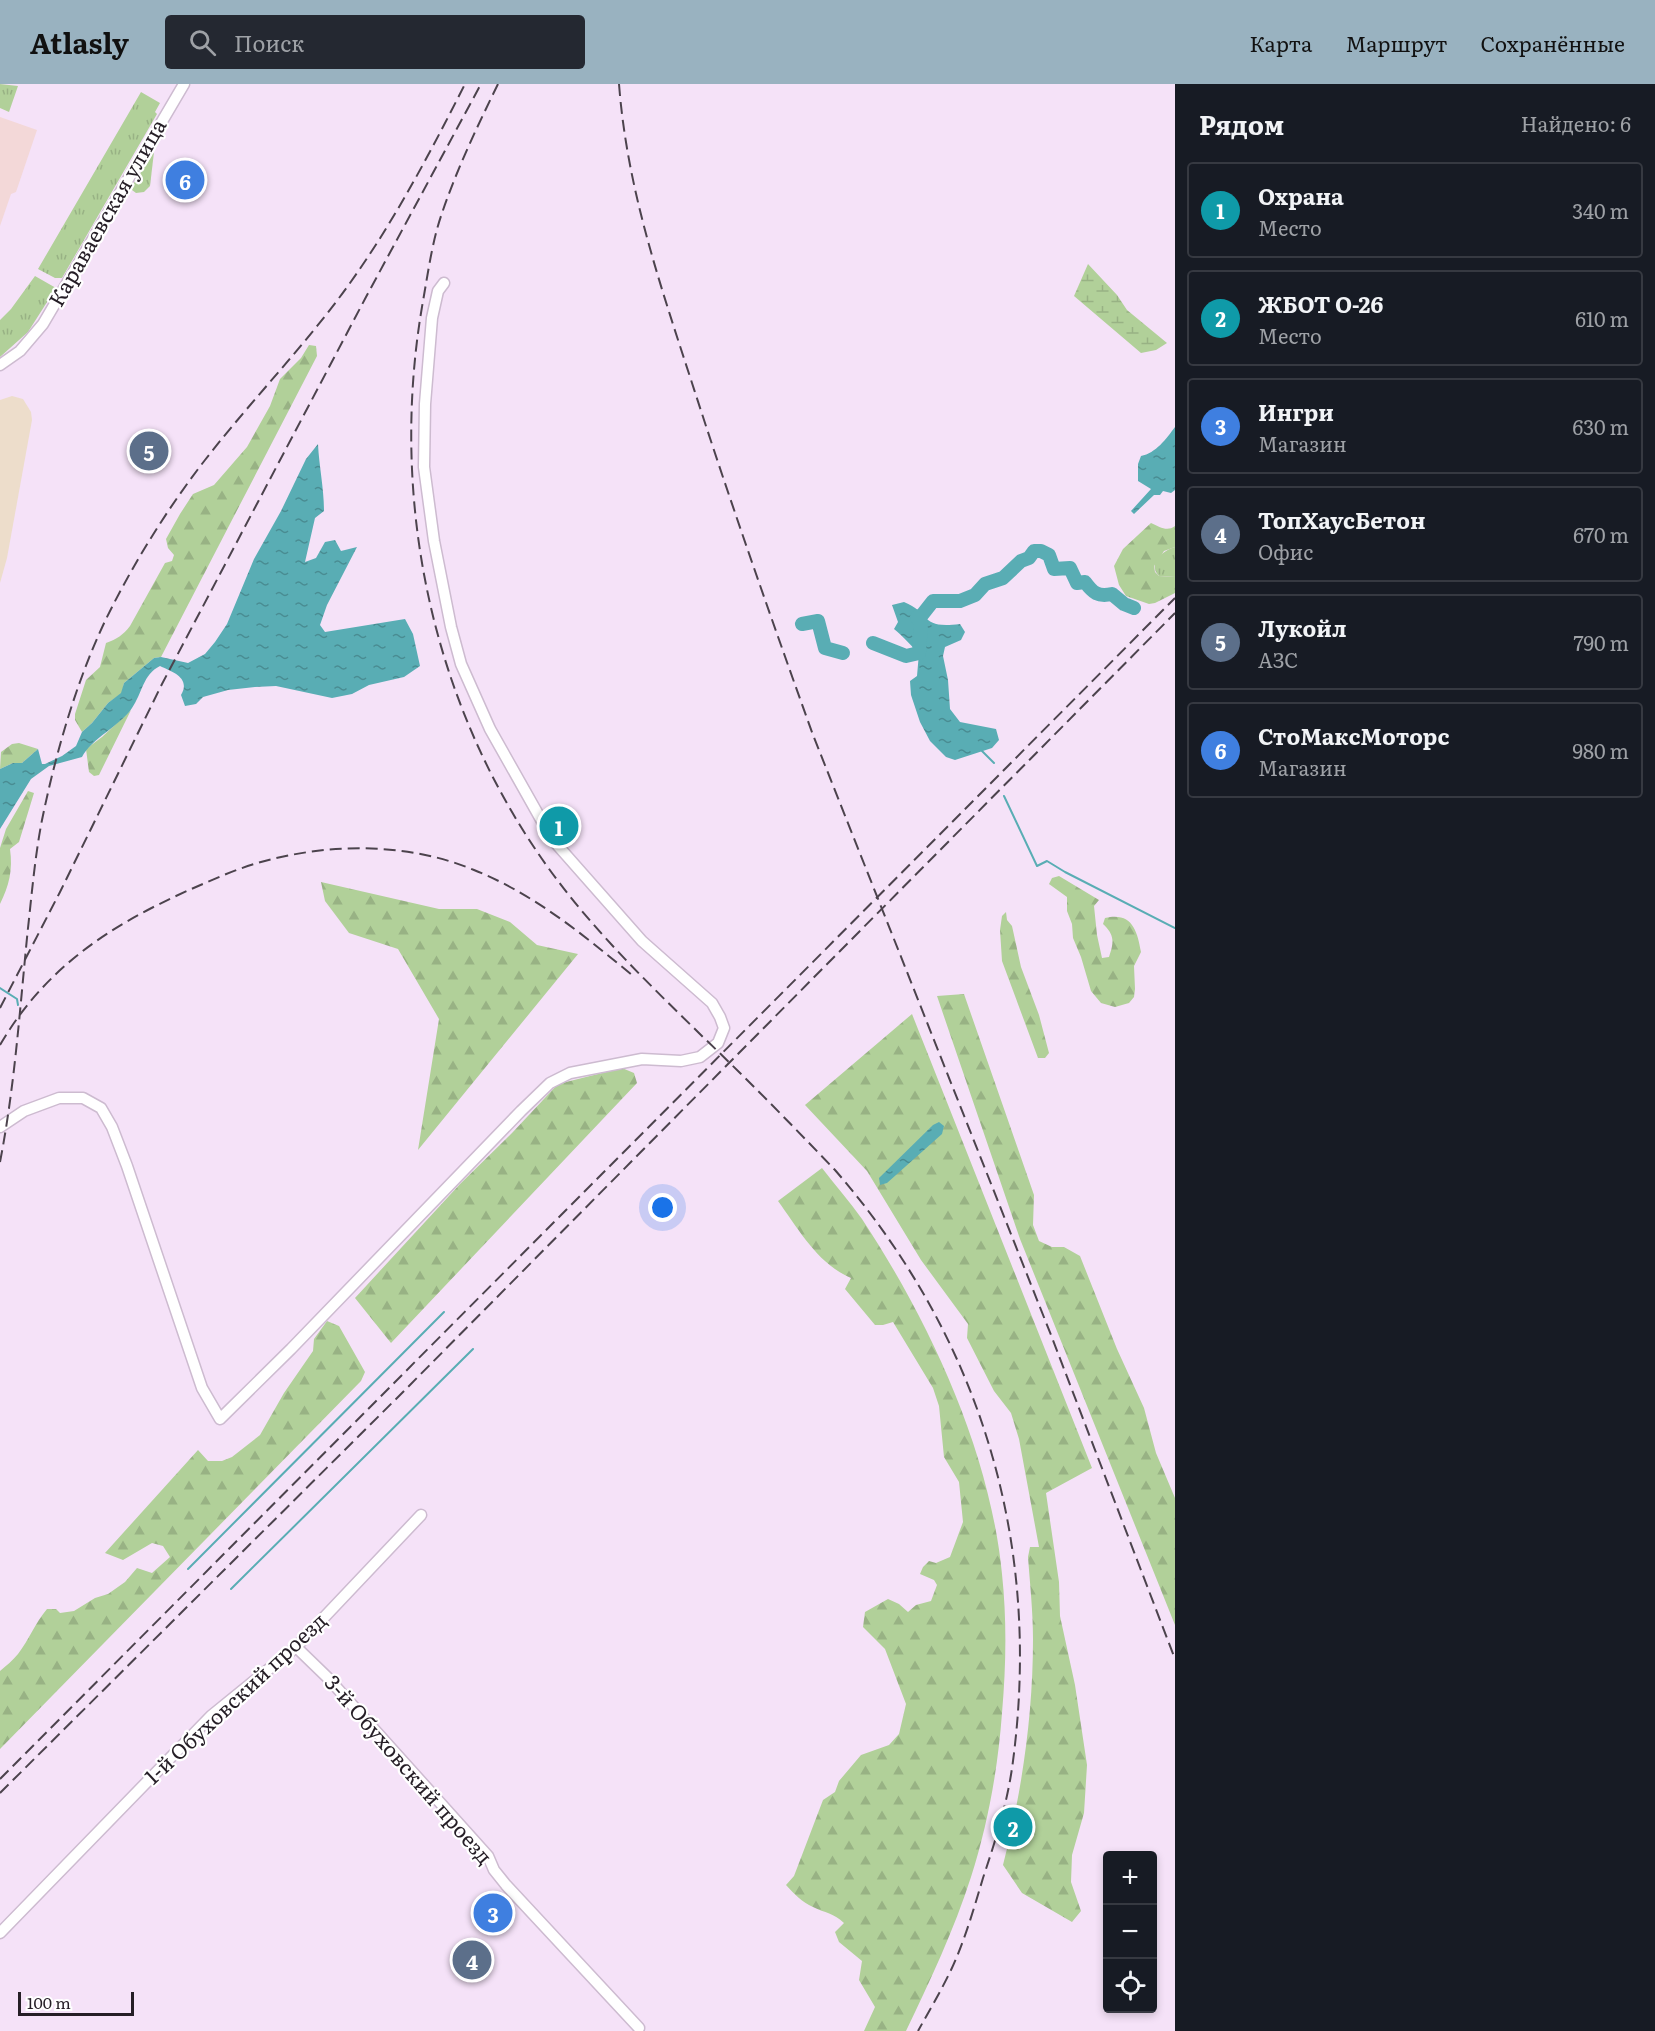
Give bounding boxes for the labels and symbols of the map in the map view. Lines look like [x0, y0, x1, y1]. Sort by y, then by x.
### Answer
street label: Караваевская улица [39, 112, 173, 311]
pin: 6 [166, 158, 204, 202]
pin: 5 [130, 428, 168, 473]
pin: 1 [540, 804, 578, 848]
your location [648, 1193, 677, 1222]
street label: 1-й Обуховский проезд [136, 1604, 332, 1790]
street label: 3-й Обуховский проезд [319, 1667, 501, 1870]
pin: 2 [994, 1804, 1032, 1850]
pin: 3 [474, 1890, 512, 1936]
pin: 4 [452, 1938, 492, 1982]
scale bar [18, 1989, 134, 2016]

